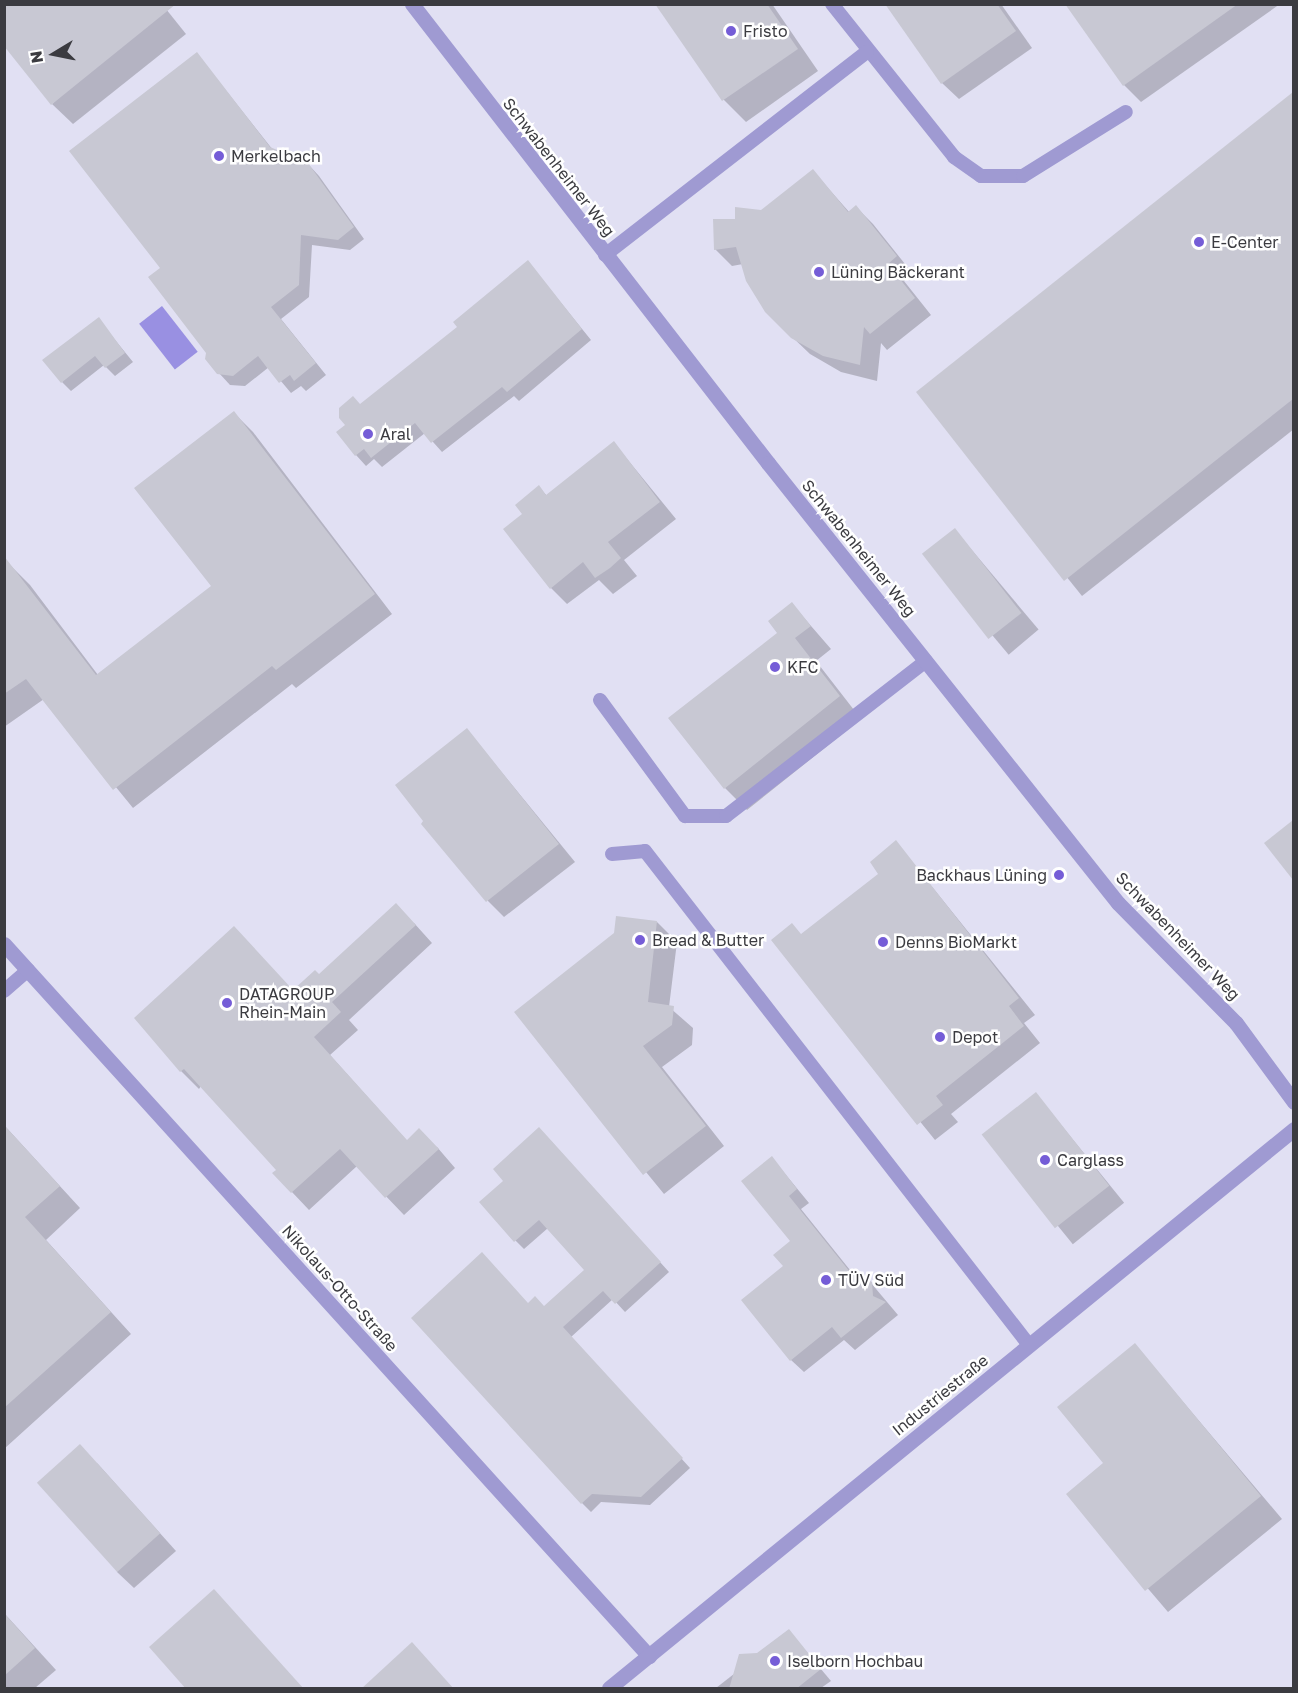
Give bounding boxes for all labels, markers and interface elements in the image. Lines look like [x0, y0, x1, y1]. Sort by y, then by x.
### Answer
place label: Fristo [743, 21, 788, 41]
north arrow [24, 24, 84, 84]
marker: Fristo [724, 24, 738, 38]
text: N [25, 49, 47, 65]
street label: Schwabenheimer Weg [499, 94, 619, 240]
place label: Merkelbach [231, 146, 321, 166]
marker: Merkelbach [212, 149, 226, 163]
place label: E-Center [1211, 232, 1279, 252]
marker: E-Center [1192, 235, 1206, 249]
place label: Lüning Bäckerant [831, 262, 965, 282]
marker: Lüning Bäckerant [812, 265, 826, 279]
place label: Aral [380, 424, 411, 444]
marker: Aral [361, 427, 375, 441]
street label: Schwabenheimer Weg [798, 476, 920, 620]
place label: KFC [787, 657, 818, 677]
marker: KFC [768, 660, 782, 674]
place label: Backhaus Lüning [916, 865, 1047, 885]
marker: Backhaus Lüning [1052, 868, 1066, 882]
street label: Schwabenheimer Weg [1112, 868, 1244, 1004]
place label: Bread & Butter [652, 930, 764, 950]
place label: Denns BioMarkt [895, 932, 1017, 952]
marker: Bread & Butter [633, 933, 647, 947]
marker: Denns BioMarkt [876, 935, 890, 949]
place label: DATAGROUP Rhein-Main [239, 984, 335, 1022]
marker: DATAGROUP Rhein-Main [220, 996, 234, 1010]
place label: Depot [952, 1027, 998, 1047]
marker: Depot [933, 1030, 947, 1044]
place label: Carglass [1057, 1150, 1124, 1170]
marker: Carglass [1038, 1153, 1052, 1167]
street label: Nikolaus-Otto-Straße [278, 1221, 402, 1355]
place label: TÜV Süd [838, 1270, 904, 1290]
marker: TÜV Süd [819, 1273, 833, 1287]
street label: Industriestraße [888, 1351, 992, 1439]
place label: Iselborn Hochbau [787, 1651, 923, 1671]
marker: Iselborn Hochbau [768, 1654, 782, 1668]

